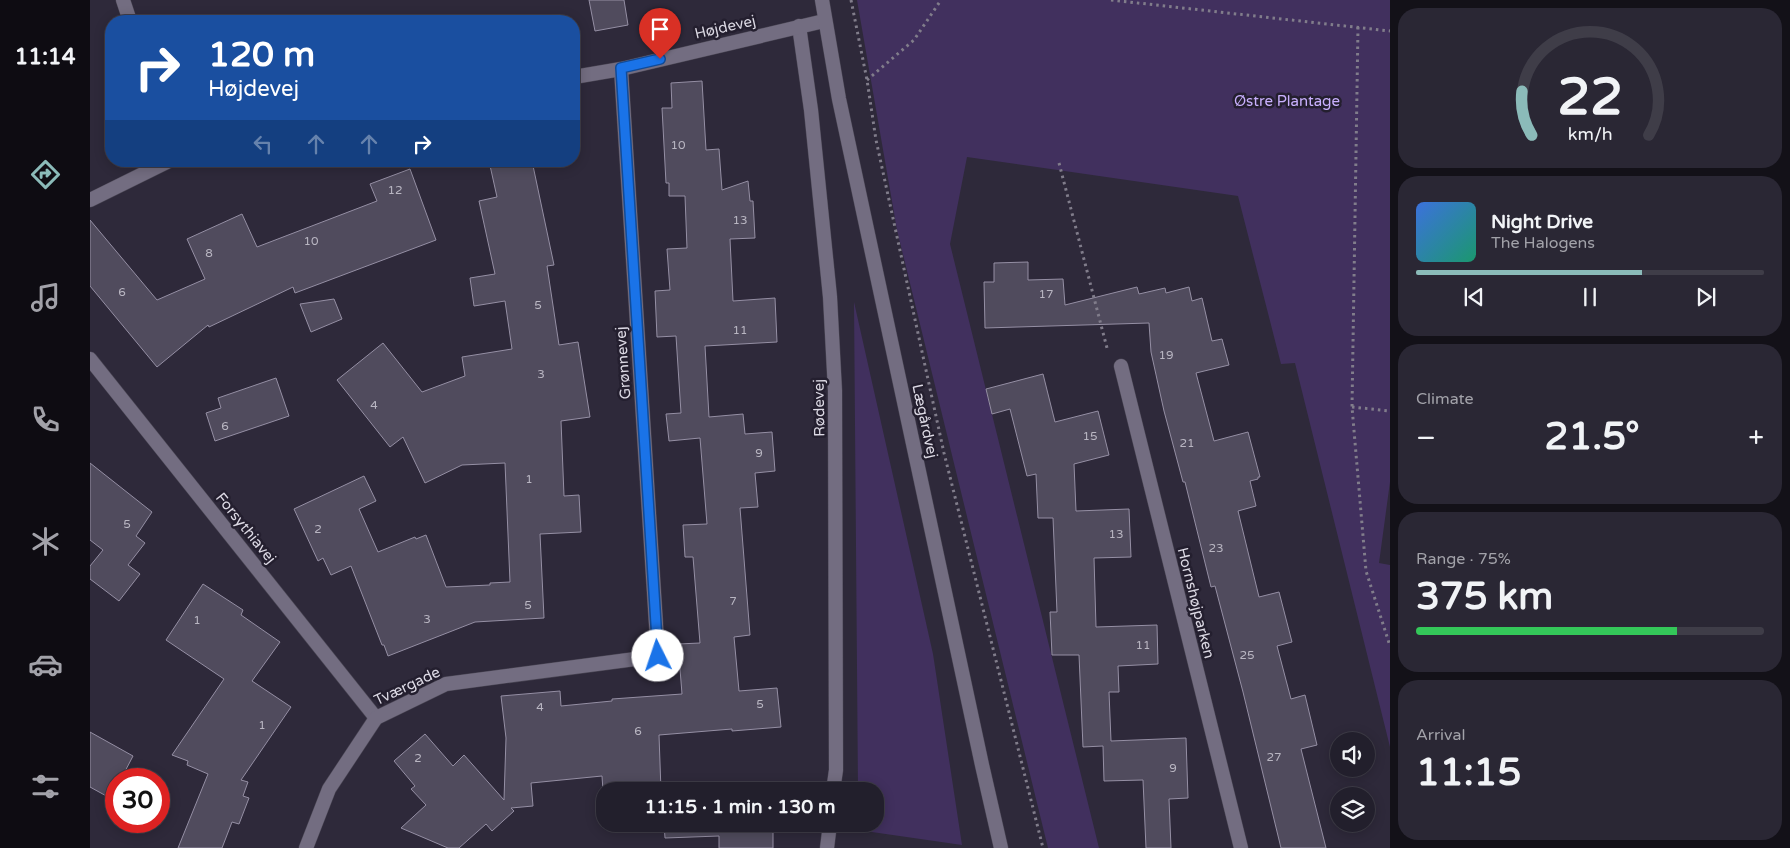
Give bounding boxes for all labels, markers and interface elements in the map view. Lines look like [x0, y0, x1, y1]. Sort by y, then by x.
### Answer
pin [639, 8, 681, 59]
street label: Højdevej [693, 11, 757, 43]
icon: arrive [646, 15, 674, 43]
text: 120 m [208, 34, 315, 76]
icon: right [125, 35, 190, 100]
text: 11:14 [15, 44, 75, 70]
text: 22 [1557, 66, 1623, 129]
text: Højdevej [208, 76, 299, 102]
park label: Østre Plantage [1234, 92, 1340, 110]
text: km/h [1568, 124, 1612, 145]
icon: left [249, 130, 277, 158]
icon: ahead [302, 130, 330, 158]
icon: ahead [355, 130, 383, 158]
icon: right [408, 130, 436, 158]
house number: 10 [670, 138, 686, 152]
icon: directions [28, 157, 63, 192]
house number: 12 [387, 183, 403, 197]
text: Night Drive [1491, 211, 1593, 233]
house number: 13 [732, 213, 748, 227]
text: The Halogens [1491, 233, 1595, 253]
house number: 10 [303, 234, 319, 248]
house number: 8 [205, 246, 213, 260]
icon: music [28, 280, 63, 315]
icon: previous [1460, 283, 1488, 311]
icon: pause [1576, 283, 1604, 311]
icon: next [1692, 283, 1720, 311]
house number: 6 [118, 285, 126, 299]
house number: 17 [1038, 287, 1054, 301]
house number: 5 [534, 298, 542, 312]
house number: 11 [732, 323, 748, 337]
street label: Grønnevej [611, 326, 635, 400]
house number: 19 [1158, 348, 1174, 362]
house number: 3 [537, 367, 545, 381]
street label: Rødevej [809, 379, 829, 437]
street label: Lægårdvej [908, 382, 942, 460]
text: Climate [1416, 389, 1474, 409]
house number: 4 [370, 398, 378, 412]
icon: phone [28, 402, 63, 437]
text: 21.5° [1545, 414, 1640, 460]
house number: 6 [221, 419, 229, 433]
text: − [1416, 421, 1436, 455]
text: + [1748, 421, 1764, 455]
house number: 15 [1082, 429, 1098, 443]
house number: 21 [1179, 436, 1195, 450]
house number: 9 [755, 446, 763, 460]
house number: 1 [525, 472, 533, 486]
street label: Forsythiavej [212, 489, 280, 567]
house number: 5 [123, 517, 131, 531]
house number: 2 [314, 522, 322, 536]
icon: climate [28, 524, 63, 559]
house number: 13 [1108, 527, 1124, 541]
house number: 23 [1208, 541, 1224, 555]
street label: Hornshøjparken [1174, 546, 1218, 660]
text: Range · 75% [1416, 549, 1511, 569]
text: 375 km [1416, 574, 1553, 620]
house number: 7 [729, 594, 737, 608]
house number: 5 [524, 598, 532, 612]
house number: 3 [423, 612, 431, 626]
house number: 1 [193, 613, 201, 627]
position arrow [631, 629, 683, 681]
house number: 11 [1135, 638, 1151, 652]
icon: car [28, 647, 63, 682]
house number: 25 [1239, 648, 1255, 662]
street label: Tværgade [371, 663, 443, 709]
house number: 5 [756, 697, 764, 711]
house number: 4 [536, 700, 544, 714]
house number: 1 [258, 718, 266, 732]
house number: 6 [634, 724, 642, 738]
text: Arrival [1416, 725, 1465, 745]
map controls [1330, 732, 1375, 832]
button: sound [1330, 732, 1375, 777]
house number: 27 [1266, 750, 1282, 764]
text: 11:15 [1416, 750, 1521, 796]
house number: 2 [414, 751, 422, 765]
house number: 9 [1169, 761, 1177, 775]
speed limit sign: 30 [105, 768, 170, 833]
icon: filters [28, 769, 63, 804]
button: layers [1330, 787, 1375, 832]
text: 11:15 · 1 min · 130 m [644, 796, 836, 818]

